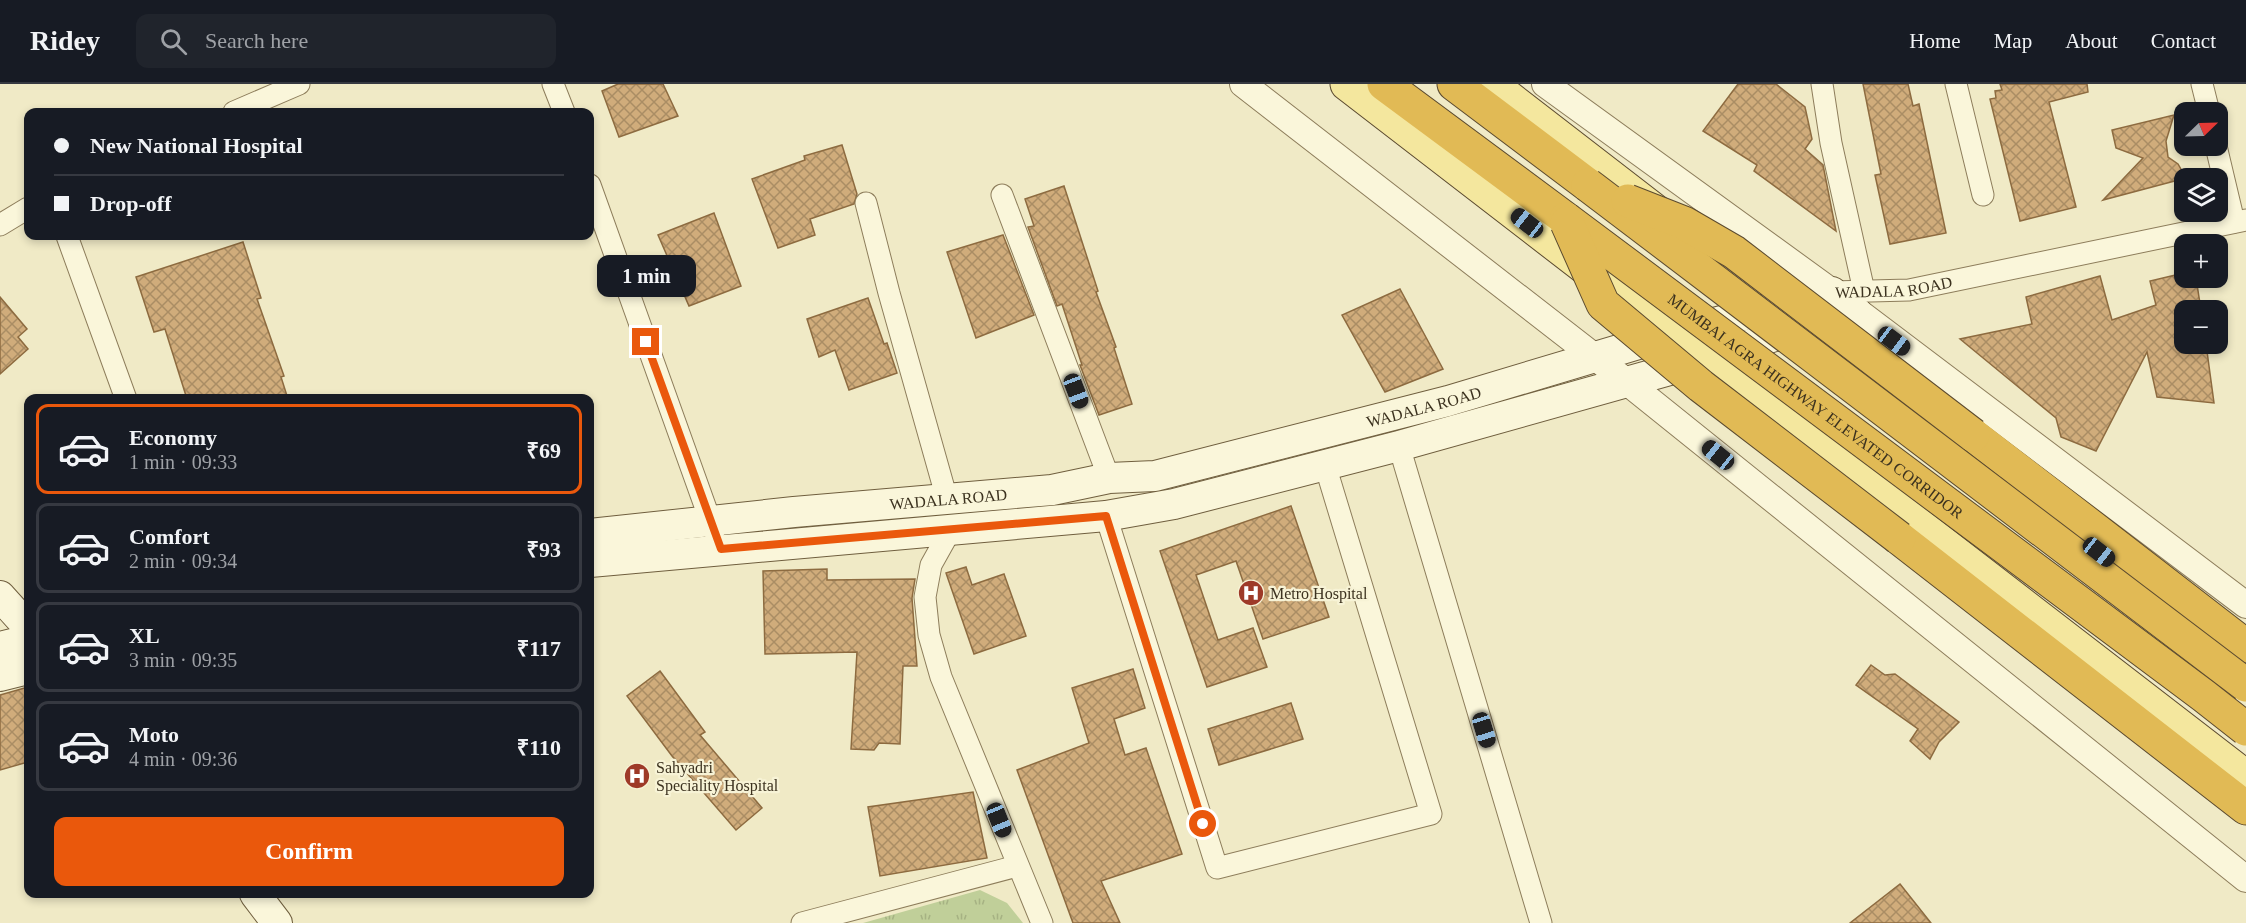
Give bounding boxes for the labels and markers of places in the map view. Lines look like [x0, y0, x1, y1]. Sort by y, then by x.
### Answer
hospital icon: Metro Hospital [1236, 578, 1266, 608]
place label: Metro Hospital [1270, 585, 1368, 603]
place label: Sahyadri Speciality Hospital [656, 759, 779, 795]
hospital icon: Sahyadri Speciality Hospital [622, 761, 652, 791]

